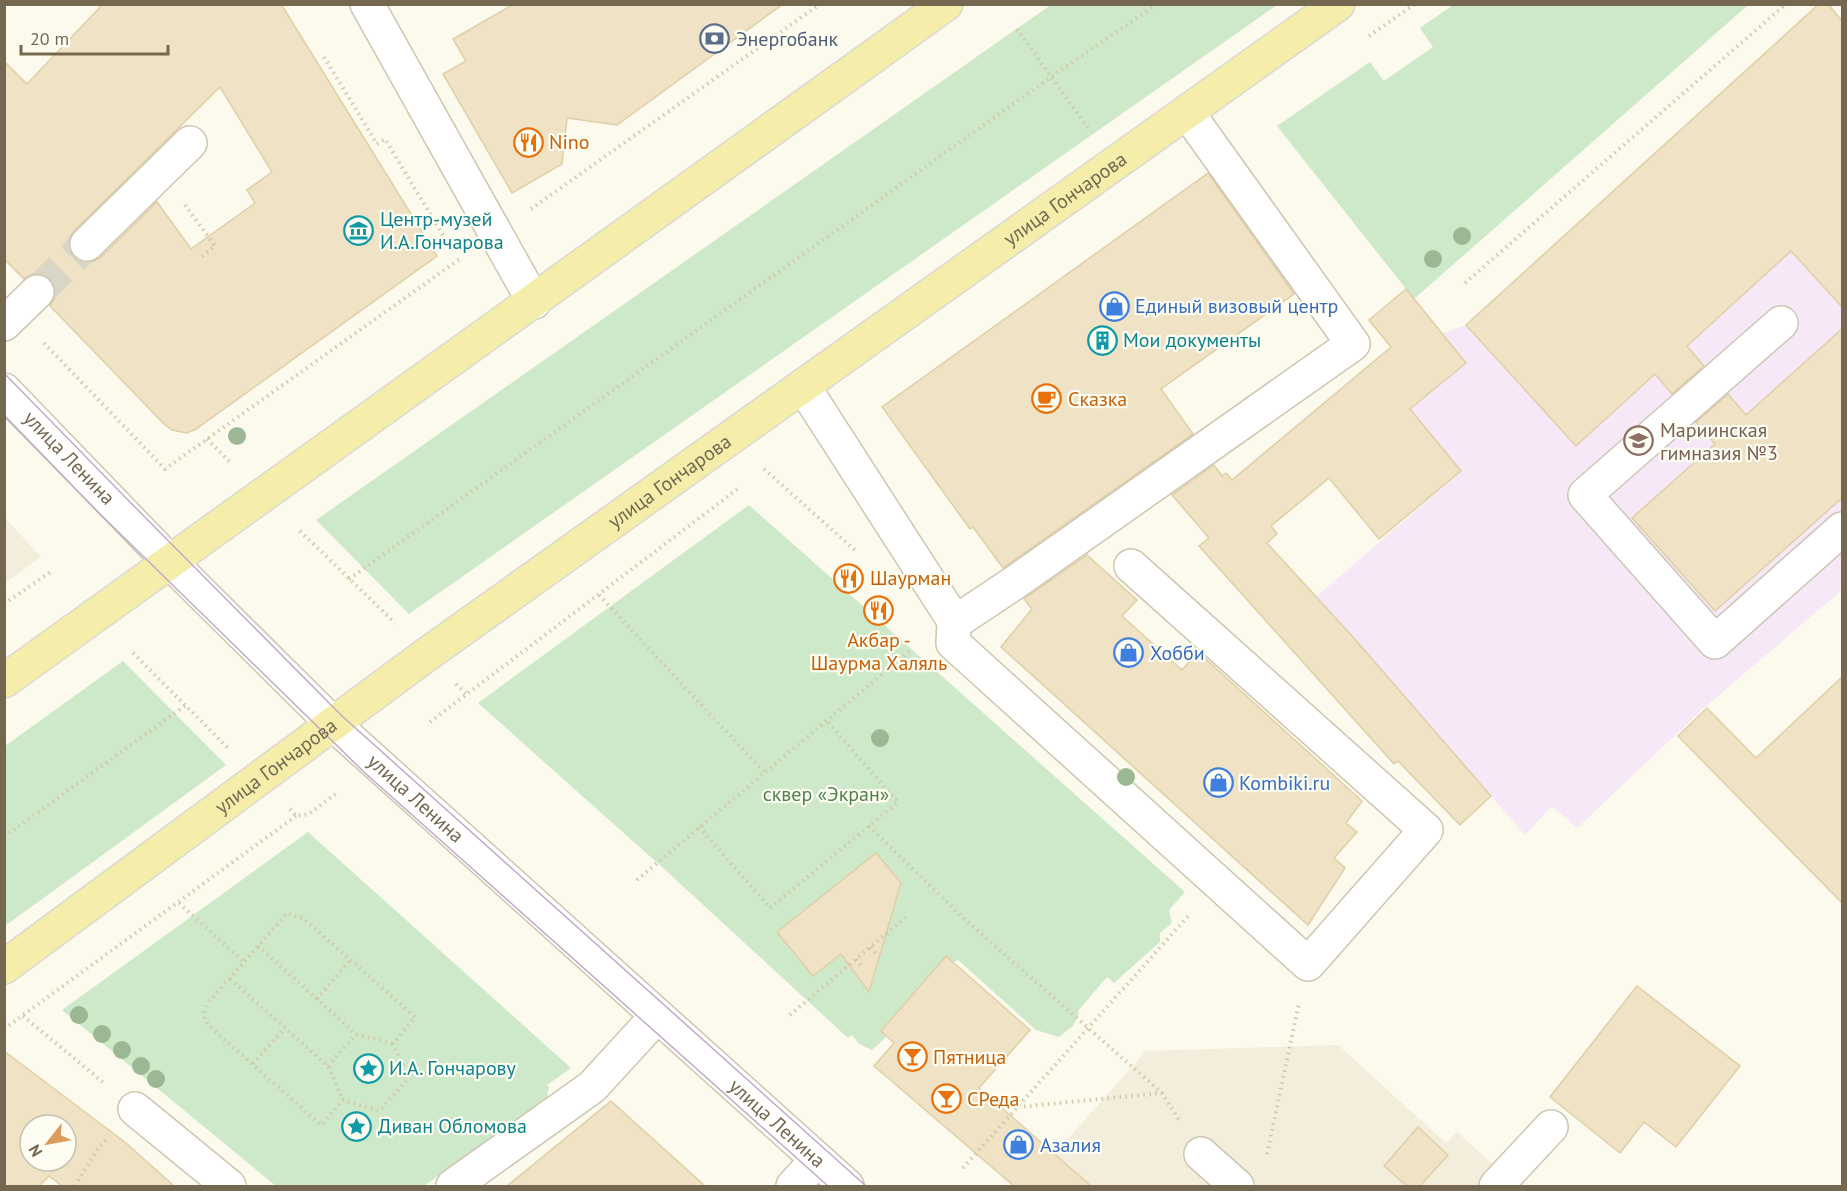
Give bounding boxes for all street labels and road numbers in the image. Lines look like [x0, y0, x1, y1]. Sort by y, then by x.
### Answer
street label: улица Гончарова [998, 146, 1132, 252]
street label: улица Ленина [18, 405, 121, 510]
street label: улица Гончарова [603, 428, 736, 534]
street label: улица Гончарова [209, 712, 342, 820]
street label: улица Ленина [362, 748, 469, 848]
street label: улица Ленина [723, 1073, 831, 1173]

